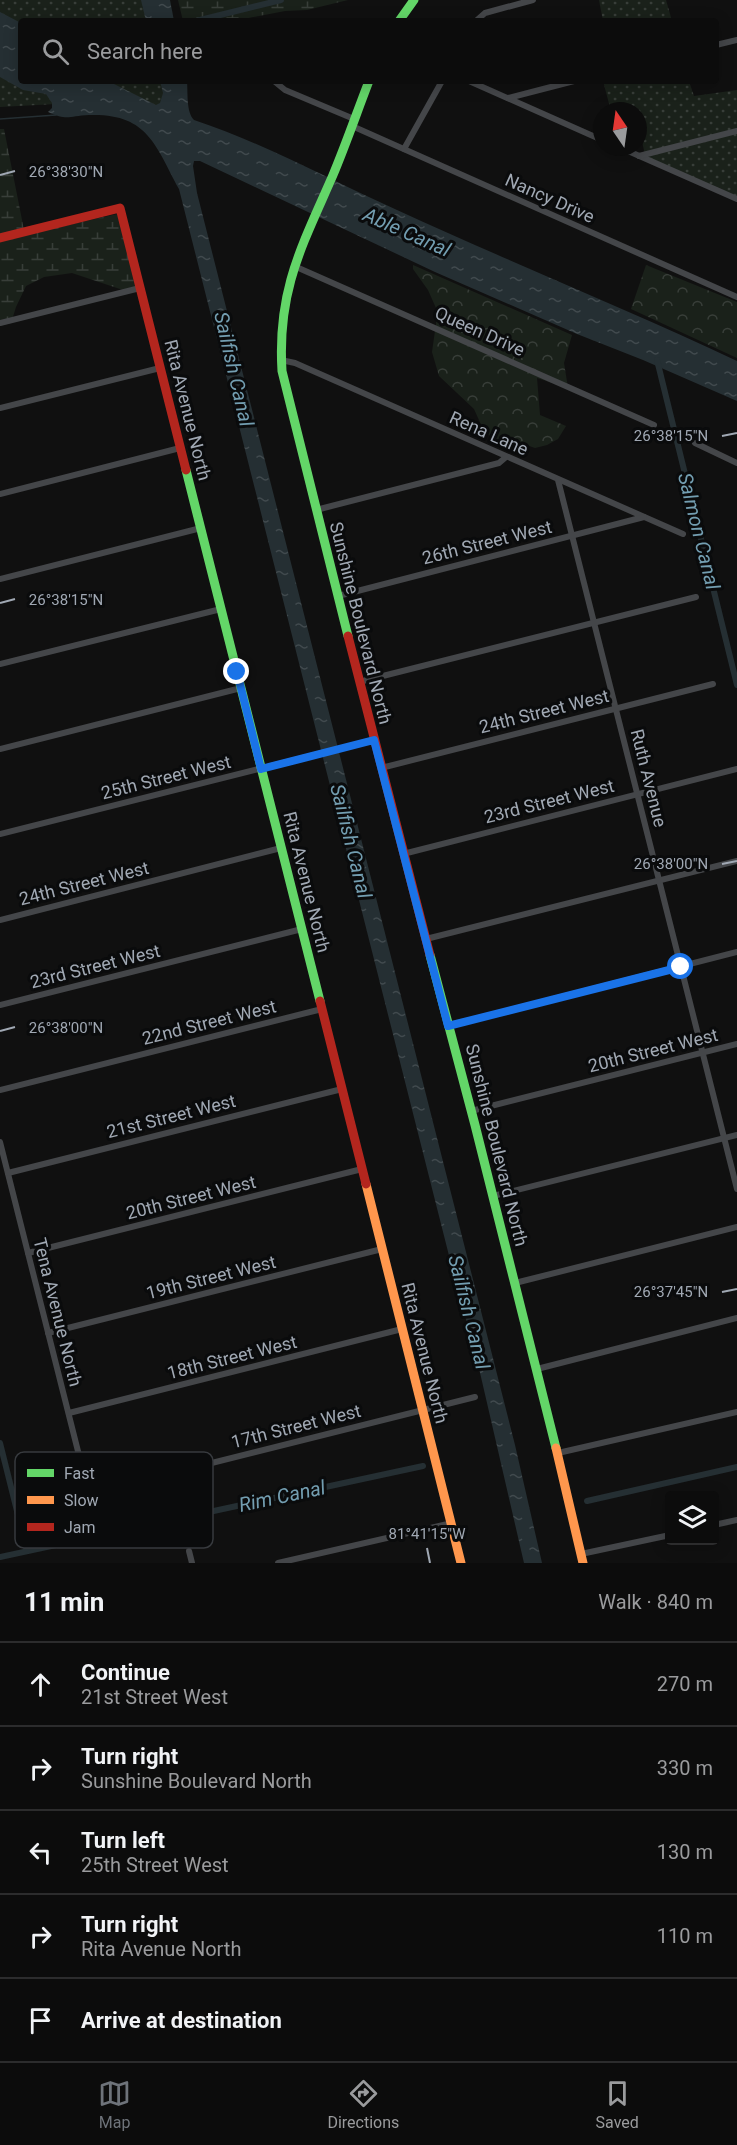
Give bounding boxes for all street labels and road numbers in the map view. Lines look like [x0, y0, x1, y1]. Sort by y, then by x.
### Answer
street label: Nancy Drive [502, 169, 598, 227]
street label: Queen Drive [432, 302, 528, 360]
street label: Rita Avenue North [160, 337, 216, 483]
street label: Rena Lane [446, 406, 532, 460]
street label: 26th Street West [420, 516, 554, 568]
street label: Sunshine Boulevard North [326, 520, 396, 726]
street label: 24th Street West [477, 685, 611, 737]
street label: Ruth Avenue [627, 727, 671, 829]
street label: 25th Street West [99, 751, 233, 803]
street label: 23rd Street West [482, 775, 616, 827]
street label: Rita Avenue North [279, 809, 335, 955]
street label: 24th Street West [17, 857, 151, 909]
street label: 23rd Street West [28, 940, 162, 992]
street label: 22nd Street West [140, 995, 278, 1049]
street label: 20th Street West [586, 1024, 720, 1076]
street label: Sunshine Boulevard North [462, 1042, 532, 1248]
street label: 21st Street West [104, 1090, 238, 1142]
street label: 20th Street West [124, 1171, 258, 1223]
street label: Tena Avenue North [29, 1236, 87, 1388]
street label: 19th Street West [144, 1251, 278, 1303]
street label: Rita Avenue North [397, 1280, 453, 1426]
street label: 18th Street West [165, 1331, 299, 1383]
street label: 17th Street West [229, 1400, 363, 1452]

